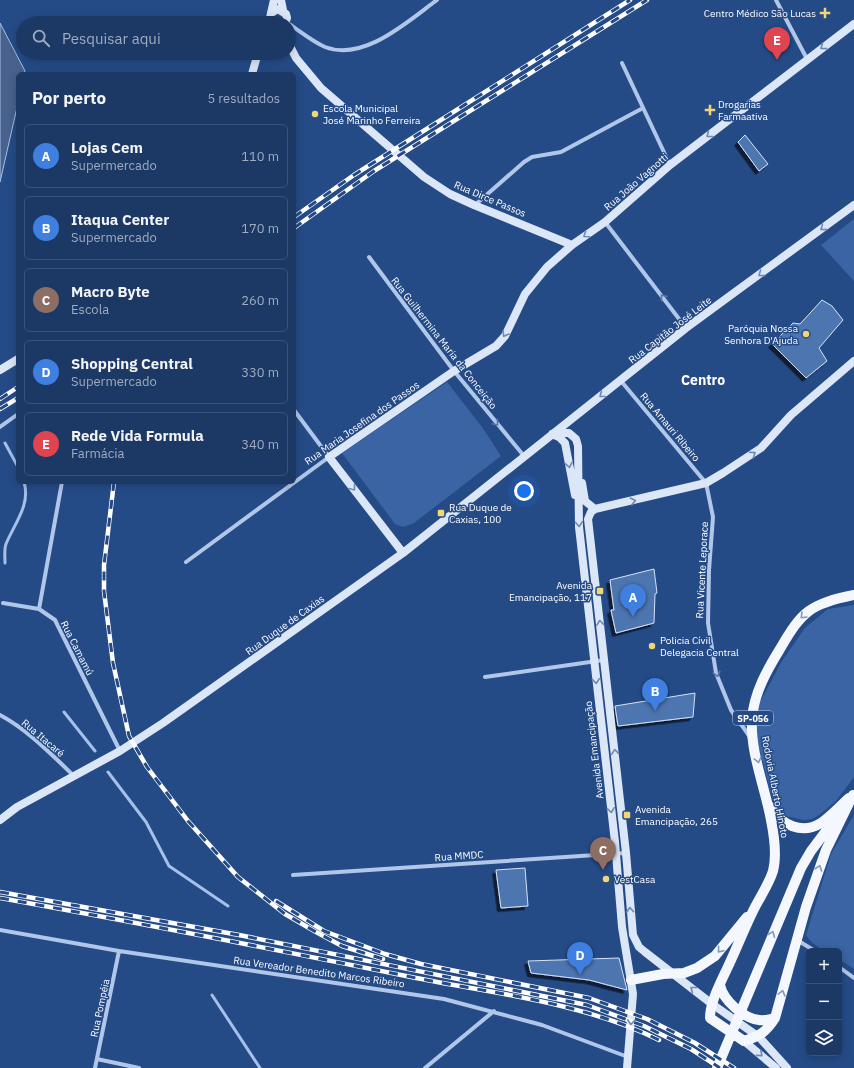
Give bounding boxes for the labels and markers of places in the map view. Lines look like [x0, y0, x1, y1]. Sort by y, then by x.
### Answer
place label: Centro Médico São Lucas [704, 7, 816, 20]
marker: Centro Médico São Lucas [819, 7, 831, 19]
pin: E [764, 27, 790, 60]
place label: Drogarias Farmaativa [718, 98, 768, 123]
place label: Escola Municipal José Marinho Ferreira [323, 102, 421, 127]
marker: Drogarias Farmaativa [705, 105, 715, 115]
marker: Escola Municipal José Marinho Ferreira [310, 109, 320, 119]
place label: Paróquia Nossa Senhora D'Ajuda [724, 322, 799, 347]
marker: Paróquia Nossa Senhora D'Ajuda [801, 329, 811, 339]
place label: Rua Duque de Caxias, 100 [449, 501, 512, 526]
marker: Rua Duque de Caxias, 100 [436, 508, 446, 518]
place label: Avenida Emancipação, 117 [509, 579, 593, 604]
pin: A [620, 584, 646, 617]
marker: Avenida Emancipação, 117 [595, 586, 605, 596]
place label: Policia Cívil Delegacia Central [660, 634, 739, 659]
marker: Policia Cívil Delegacia Central [647, 641, 657, 651]
pin: B [642, 678, 668, 711]
place label: Avenida Emancipação, 265 [635, 803, 718, 828]
marker: Avenida Emancipação, 265 [622, 810, 632, 820]
pin: C [590, 837, 616, 870]
place label: VestCasa [614, 873, 656, 886]
marker: VestCasa [601, 874, 611, 884]
pin: D [567, 942, 593, 975]

